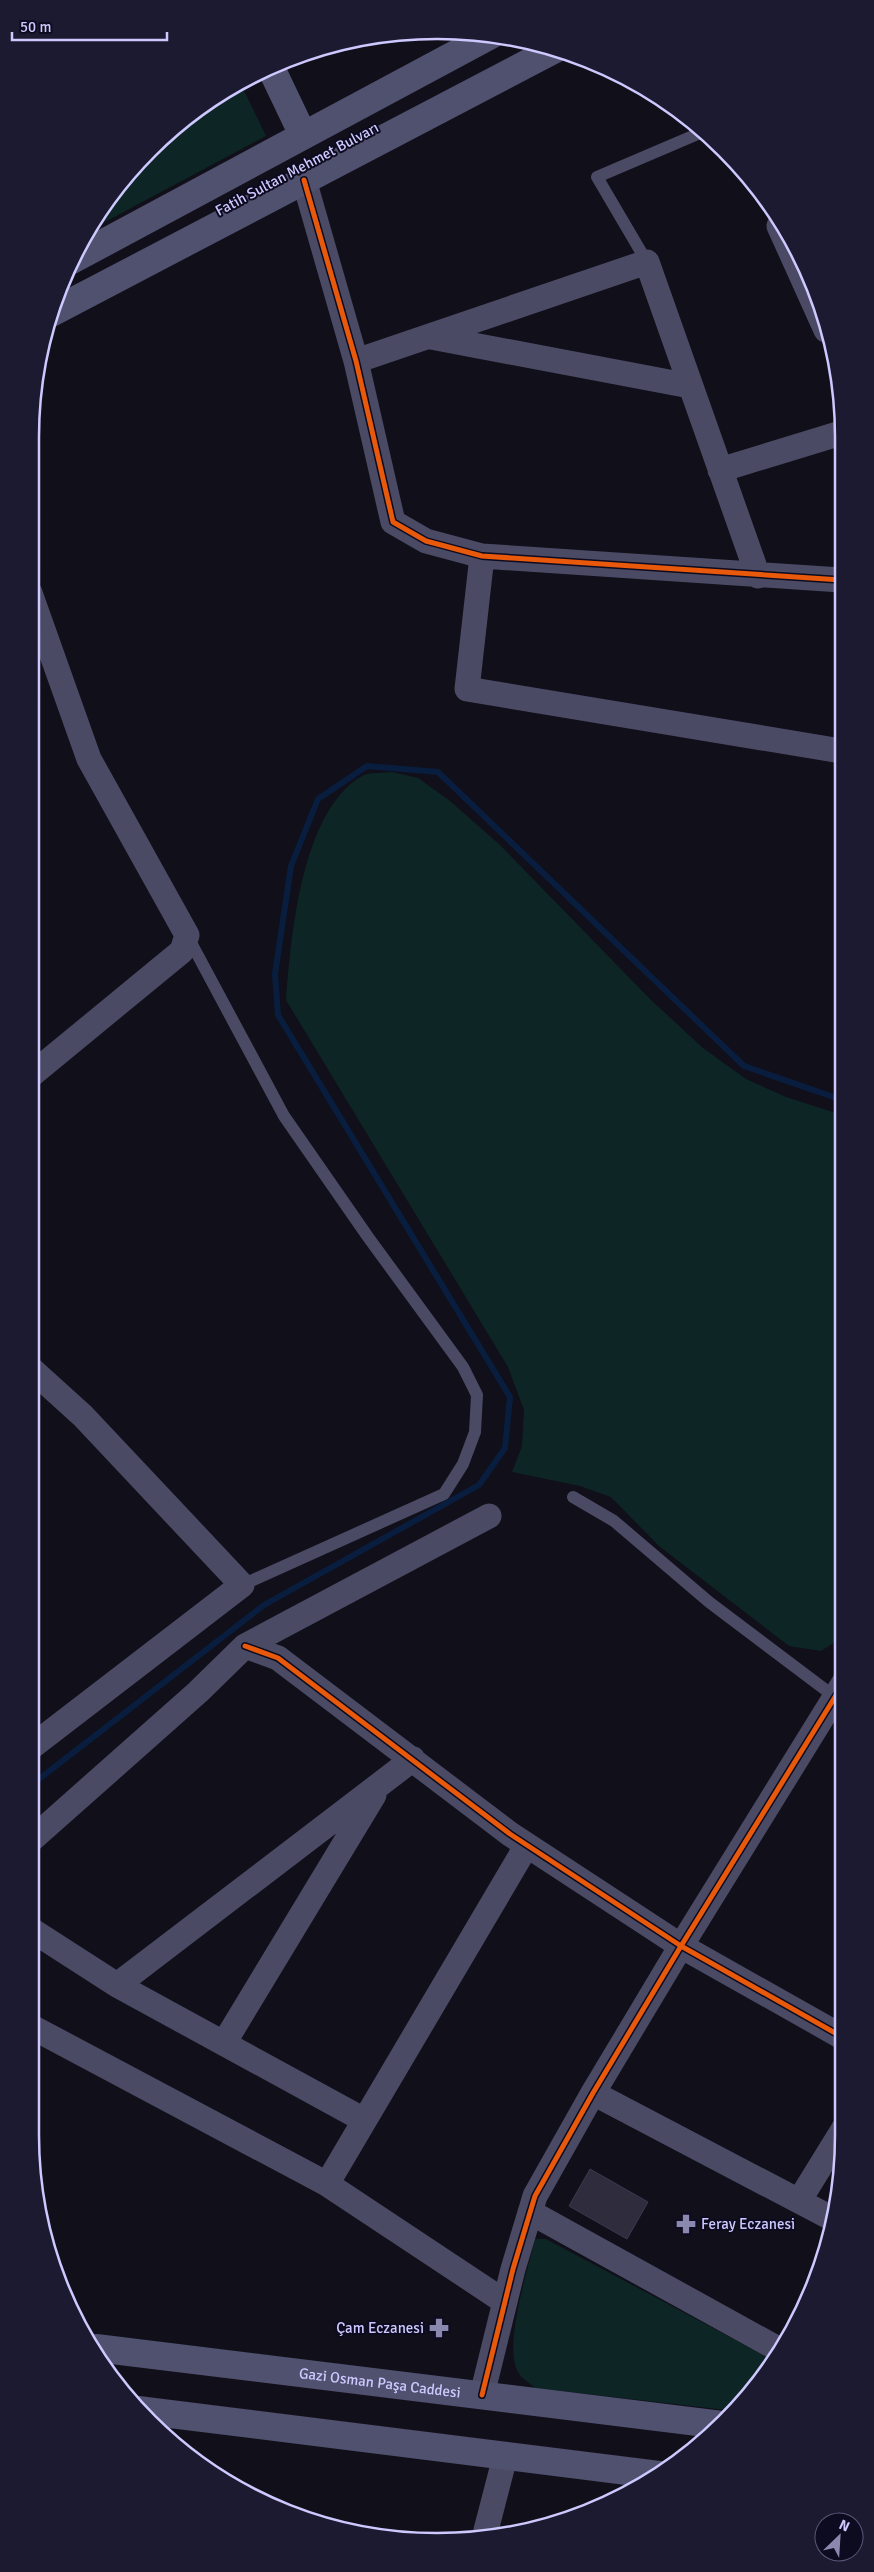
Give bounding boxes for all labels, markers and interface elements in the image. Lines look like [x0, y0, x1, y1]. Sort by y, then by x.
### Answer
scale bar [12, 10, 168, 42]
text: 50 m [20, 18, 51, 36]
street label: Fatih Sultan Mehmet Bulvarı [212, 118, 382, 220]
pharmacy icon: Feray Eczanesi [675, 2213, 697, 2235]
place label: Feray Eczanesi [701, 2215, 795, 2233]
pharmacy icon: Çam Eczanesi [428, 2317, 450, 2339]
place label: Çam Eczanesi [336, 2319, 424, 2337]
street label: Gazi Osman Paşa Caddesi [298, 2364, 462, 2402]
north arrow [814, 2512, 864, 2562]
text: N [836, 2516, 852, 2535]

